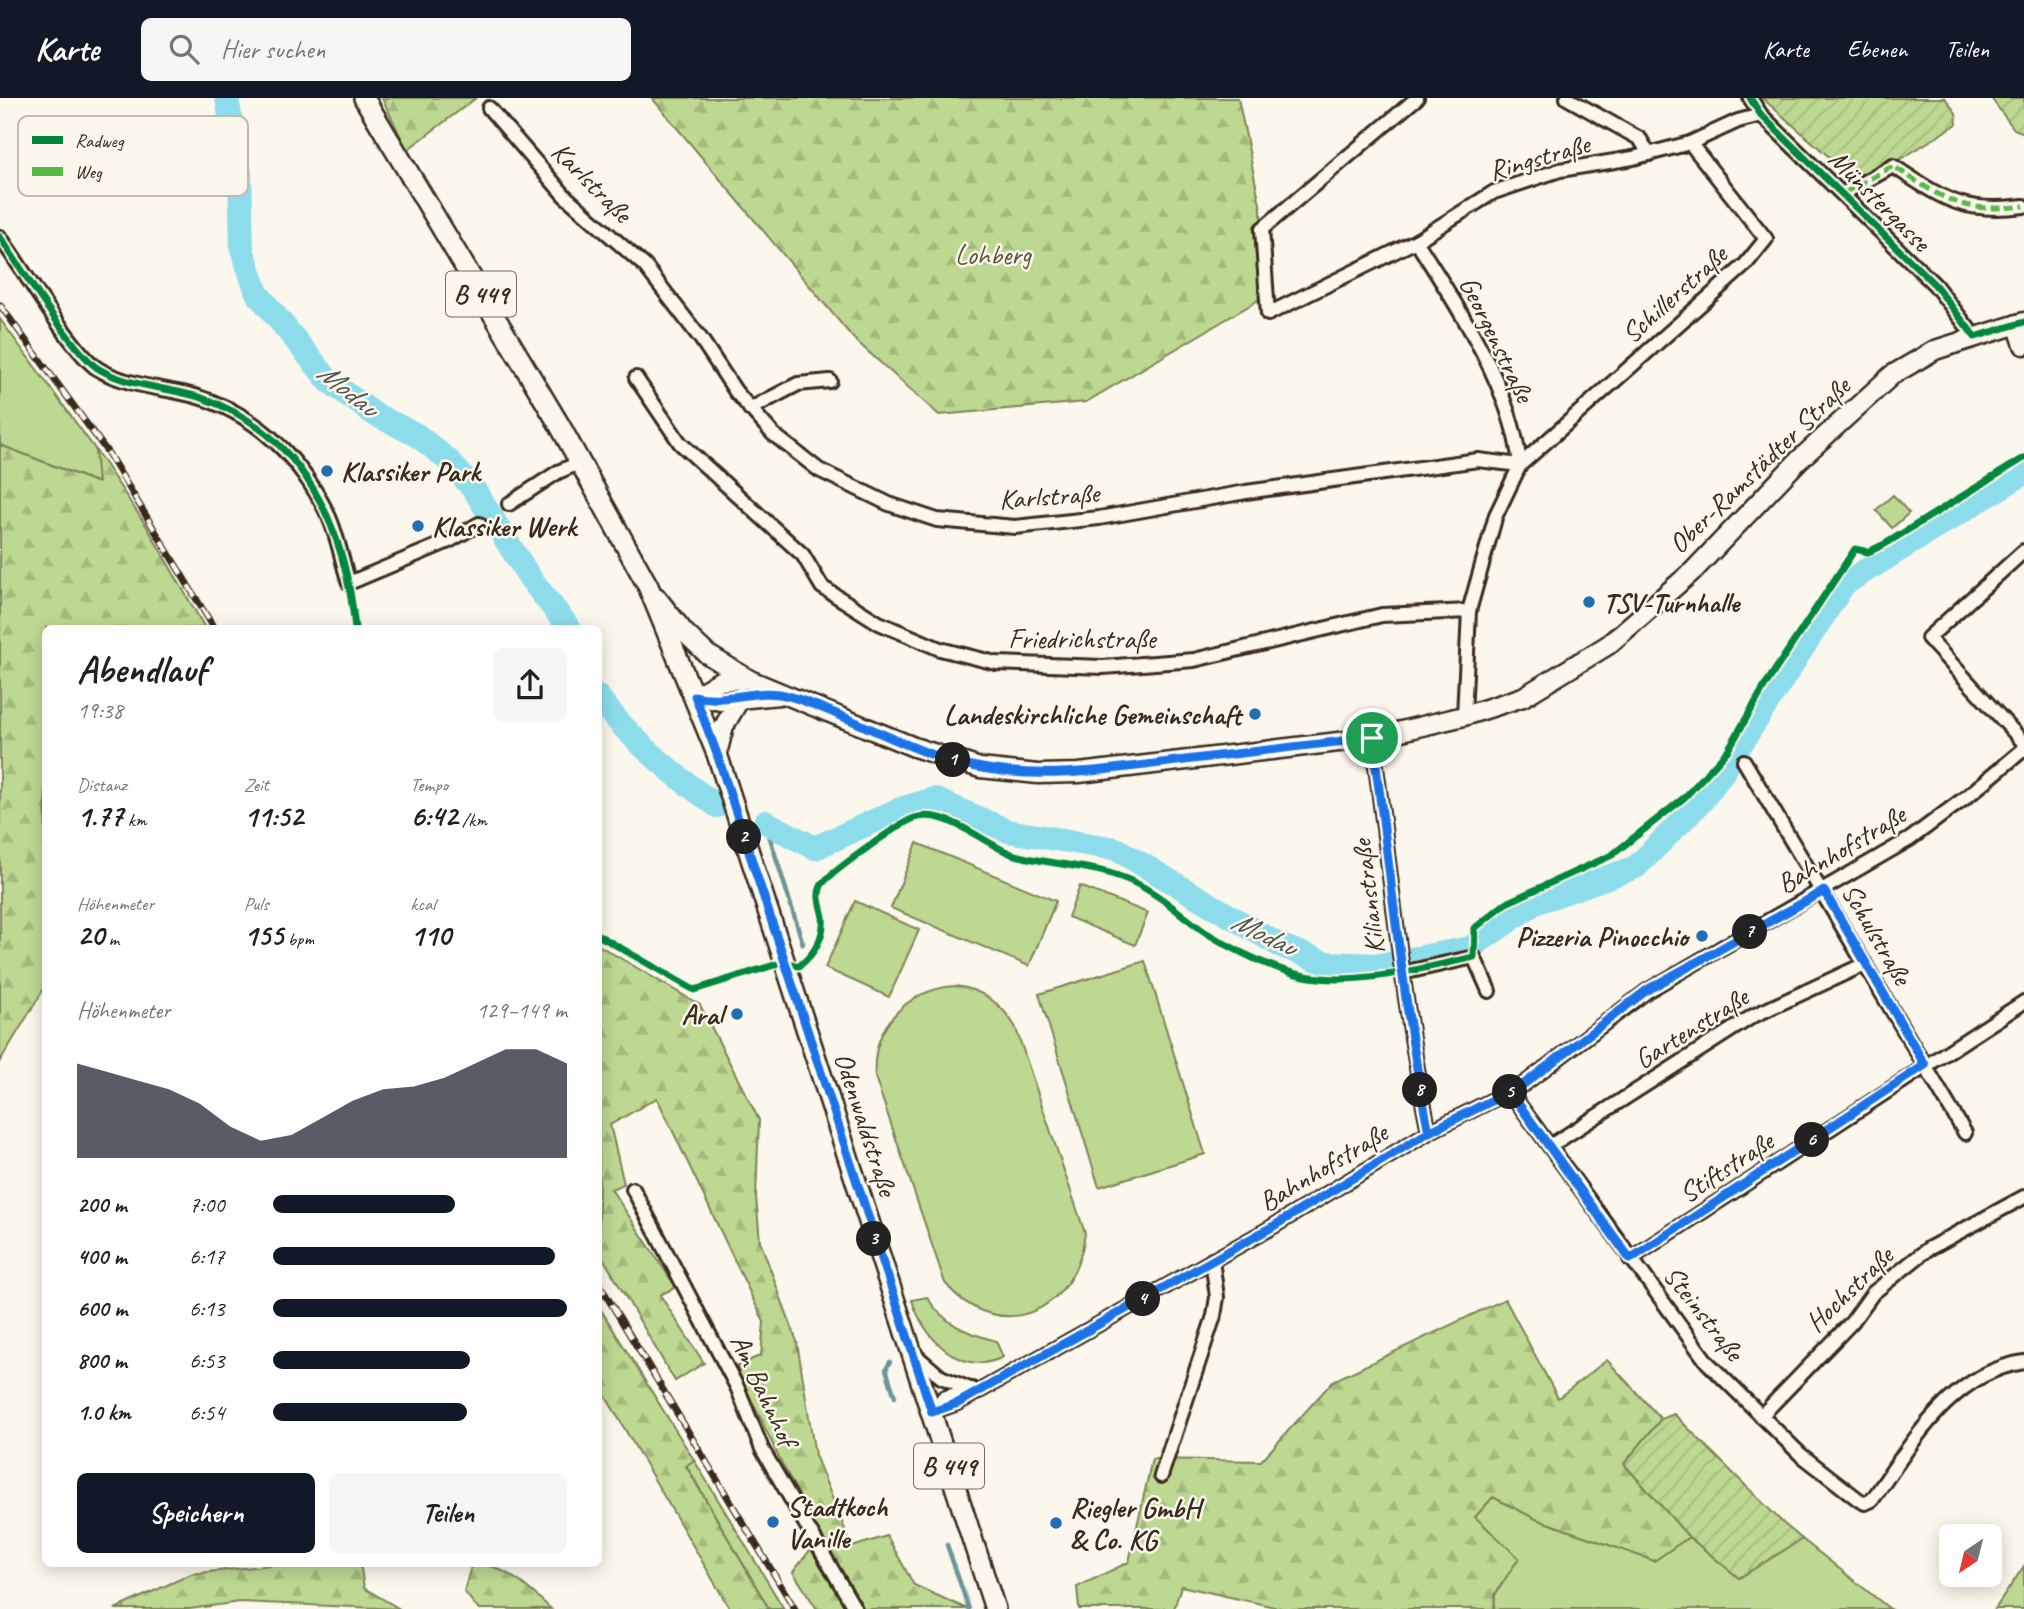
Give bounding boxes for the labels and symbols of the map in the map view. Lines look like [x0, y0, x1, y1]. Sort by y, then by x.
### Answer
legend [18, 116, 248, 196]
street label: Ringstraße [1485, 125, 1595, 188]
text: Radweg [75, 129, 125, 153]
street label: Karlstraße [544, 134, 641, 231]
street label: Münstergasse [1821, 141, 1940, 260]
text: Weg [75, 160, 103, 184]
street label: Schillerstraße [1614, 236, 1735, 351]
park label: Lohberg [955, 237, 1032, 272]
street label: Georgenstraße [1452, 270, 1543, 409]
road number: B 449 [446, 272, 516, 316]
water label: Modau [310, 353, 389, 427]
street label: Ober-Ramstädter Straße [1661, 368, 1859, 561]
place label: Klassiker Park [341, 454, 482, 489]
marker: Klassiker Park [319, 463, 335, 479]
street label: Karlstraße [998, 475, 1102, 517]
place label: Klassiker Werk [432, 509, 579, 544]
marker: Klassiker Werk [410, 518, 426, 534]
place label: TSV-Turnhalle [1603, 585, 1742, 620]
marker: TSV-Turnhalle [1581, 594, 1597, 610]
street label: Friedrichstraße [1008, 621, 1158, 656]
place label: Landeskirchliche Gemeinschaft [944, 697, 1244, 732]
marker: Landeskirchliche Gemeinschaft [1247, 706, 1263, 722]
pin [1342, 708, 1402, 768]
pin: 1 [936, 742, 970, 778]
street label: Bahnhofstraße [1770, 796, 1913, 901]
pin: 2 [726, 820, 762, 854]
street label: Kilianstraße [1343, 836, 1392, 956]
street label: Schulstraße [1834, 877, 1921, 993]
water label: Modau [1226, 901, 1306, 966]
pin: 7 [1732, 914, 1768, 950]
place label: Pizzeria Pinocchio [1516, 919, 1691, 954]
marker: Pizzeria Pinocchio [1694, 928, 1710, 944]
street label: Gartenstraße [1628, 978, 1756, 1077]
place label: Aral [682, 997, 728, 1032]
marker: Aral [729, 1006, 745, 1022]
street label: Odenwaldstraße [826, 1048, 906, 1202]
pin: 8 [1402, 1072, 1438, 1108]
pin: 5 [1492, 1074, 1528, 1110]
street label: Bahnhofstraße [1252, 1114, 1395, 1219]
pin: 6 [1794, 1122, 1829, 1158]
street label: Stiftstraße [1672, 1123, 1781, 1210]
pin: 3 [856, 1222, 892, 1256]
street label: Hochstraße [1798, 1237, 1902, 1339]
street label: Steinstraße [1656, 1258, 1753, 1369]
pin: 4 [1126, 1282, 1160, 1316]
street label: Am Bahnhof [723, 1328, 808, 1457]
road number: B 449 [914, 1443, 984, 1488]
place label: Stadtkoch Vanille [787, 1489, 888, 1556]
place label: Riegler GmbH & Co. KG [1070, 1490, 1205, 1557]
marker: Stadtkoch Vanille [765, 1514, 781, 1530]
marker: Riegler GmbH & Co. KG [1048, 1515, 1064, 1531]
north arrow [1939, 1524, 2002, 1587]

